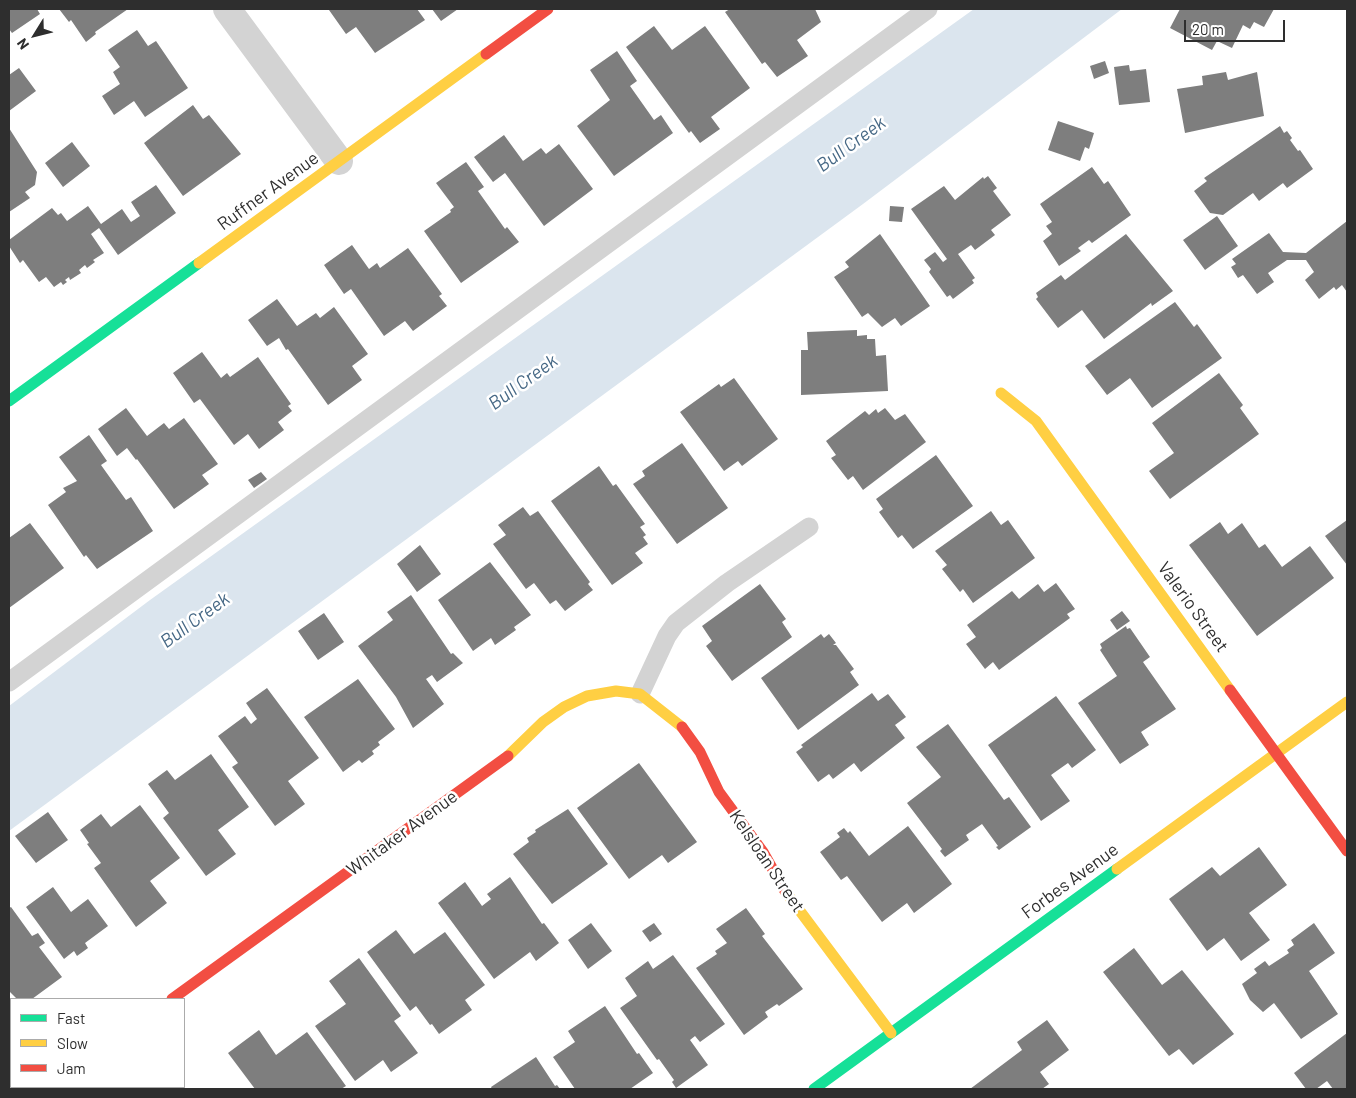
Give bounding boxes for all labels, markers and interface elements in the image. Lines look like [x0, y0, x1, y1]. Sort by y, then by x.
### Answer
north arrow [10, 10, 60, 60]
scale bar [1186, 10, 1287, 42]
text: 20 m [1192, 20, 1224, 38]
text: N [13, 35, 32, 53]
water label: Bull Creek [812, 111, 890, 177]
street label: Ruffner Avenue [213, 147, 323, 235]
water label: Bull Creek [484, 349, 562, 415]
street label: Valerio Street [1153, 558, 1233, 656]
water label: Bull Creek [156, 587, 234, 653]
street label: Whitaker Avenue [342, 786, 462, 880]
street label: Kelsloan Street [725, 806, 809, 916]
street label: Forbes Avenue [1017, 839, 1123, 923]
legend [10, 998, 185, 1088]
text: Fast [57, 1009, 85, 1027]
text: Slow [57, 1034, 88, 1052]
text: Jam [57, 1059, 86, 1077]

